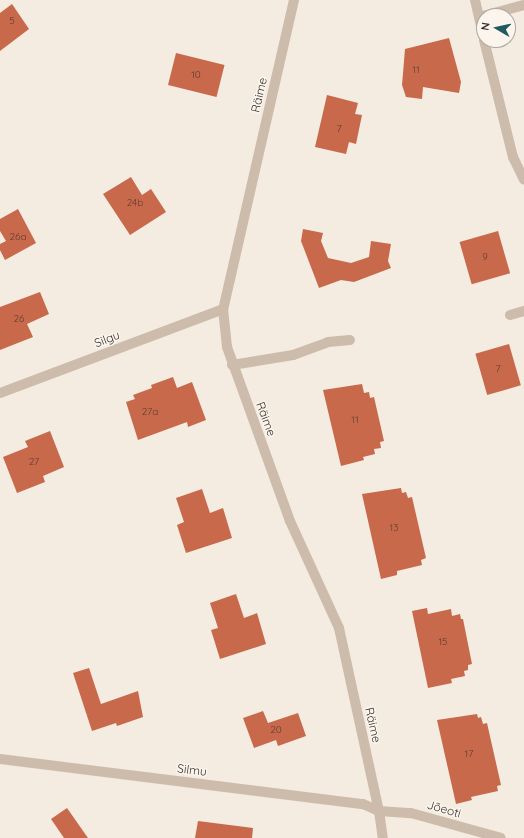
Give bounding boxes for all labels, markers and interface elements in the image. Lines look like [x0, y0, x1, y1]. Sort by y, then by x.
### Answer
north arrow [476, 8, 516, 48]
house number: 5 [9, 15, 15, 27]
text: N [478, 21, 493, 31]
house number: 11 [412, 64, 420, 76]
house number: 10 [191, 69, 201, 81]
street label: Räime [248, 76, 270, 114]
house number: 7 [336, 123, 342, 135]
house number: 24b [127, 197, 143, 209]
house number: 26a [10, 231, 26, 243]
house number: 9 [482, 251, 488, 263]
house number: 26 [14, 313, 24, 325]
street label: Silgu [92, 328, 122, 350]
house number: 7 [495, 363, 501, 375]
street label: Räime [253, 400, 279, 438]
house number: 27a [142, 406, 158, 418]
house number: 11 [351, 414, 359, 426]
house number: 27 [29, 456, 39, 468]
house number: 13 [390, 522, 398, 534]
house number: 15 [438, 636, 448, 648]
street label: Räime [362, 706, 384, 744]
house number: 20 [270, 724, 282, 736]
house number: 17 [465, 748, 473, 760]
street label: Silmu [176, 761, 208, 779]
street label: Jõeoti [425, 797, 463, 821]

